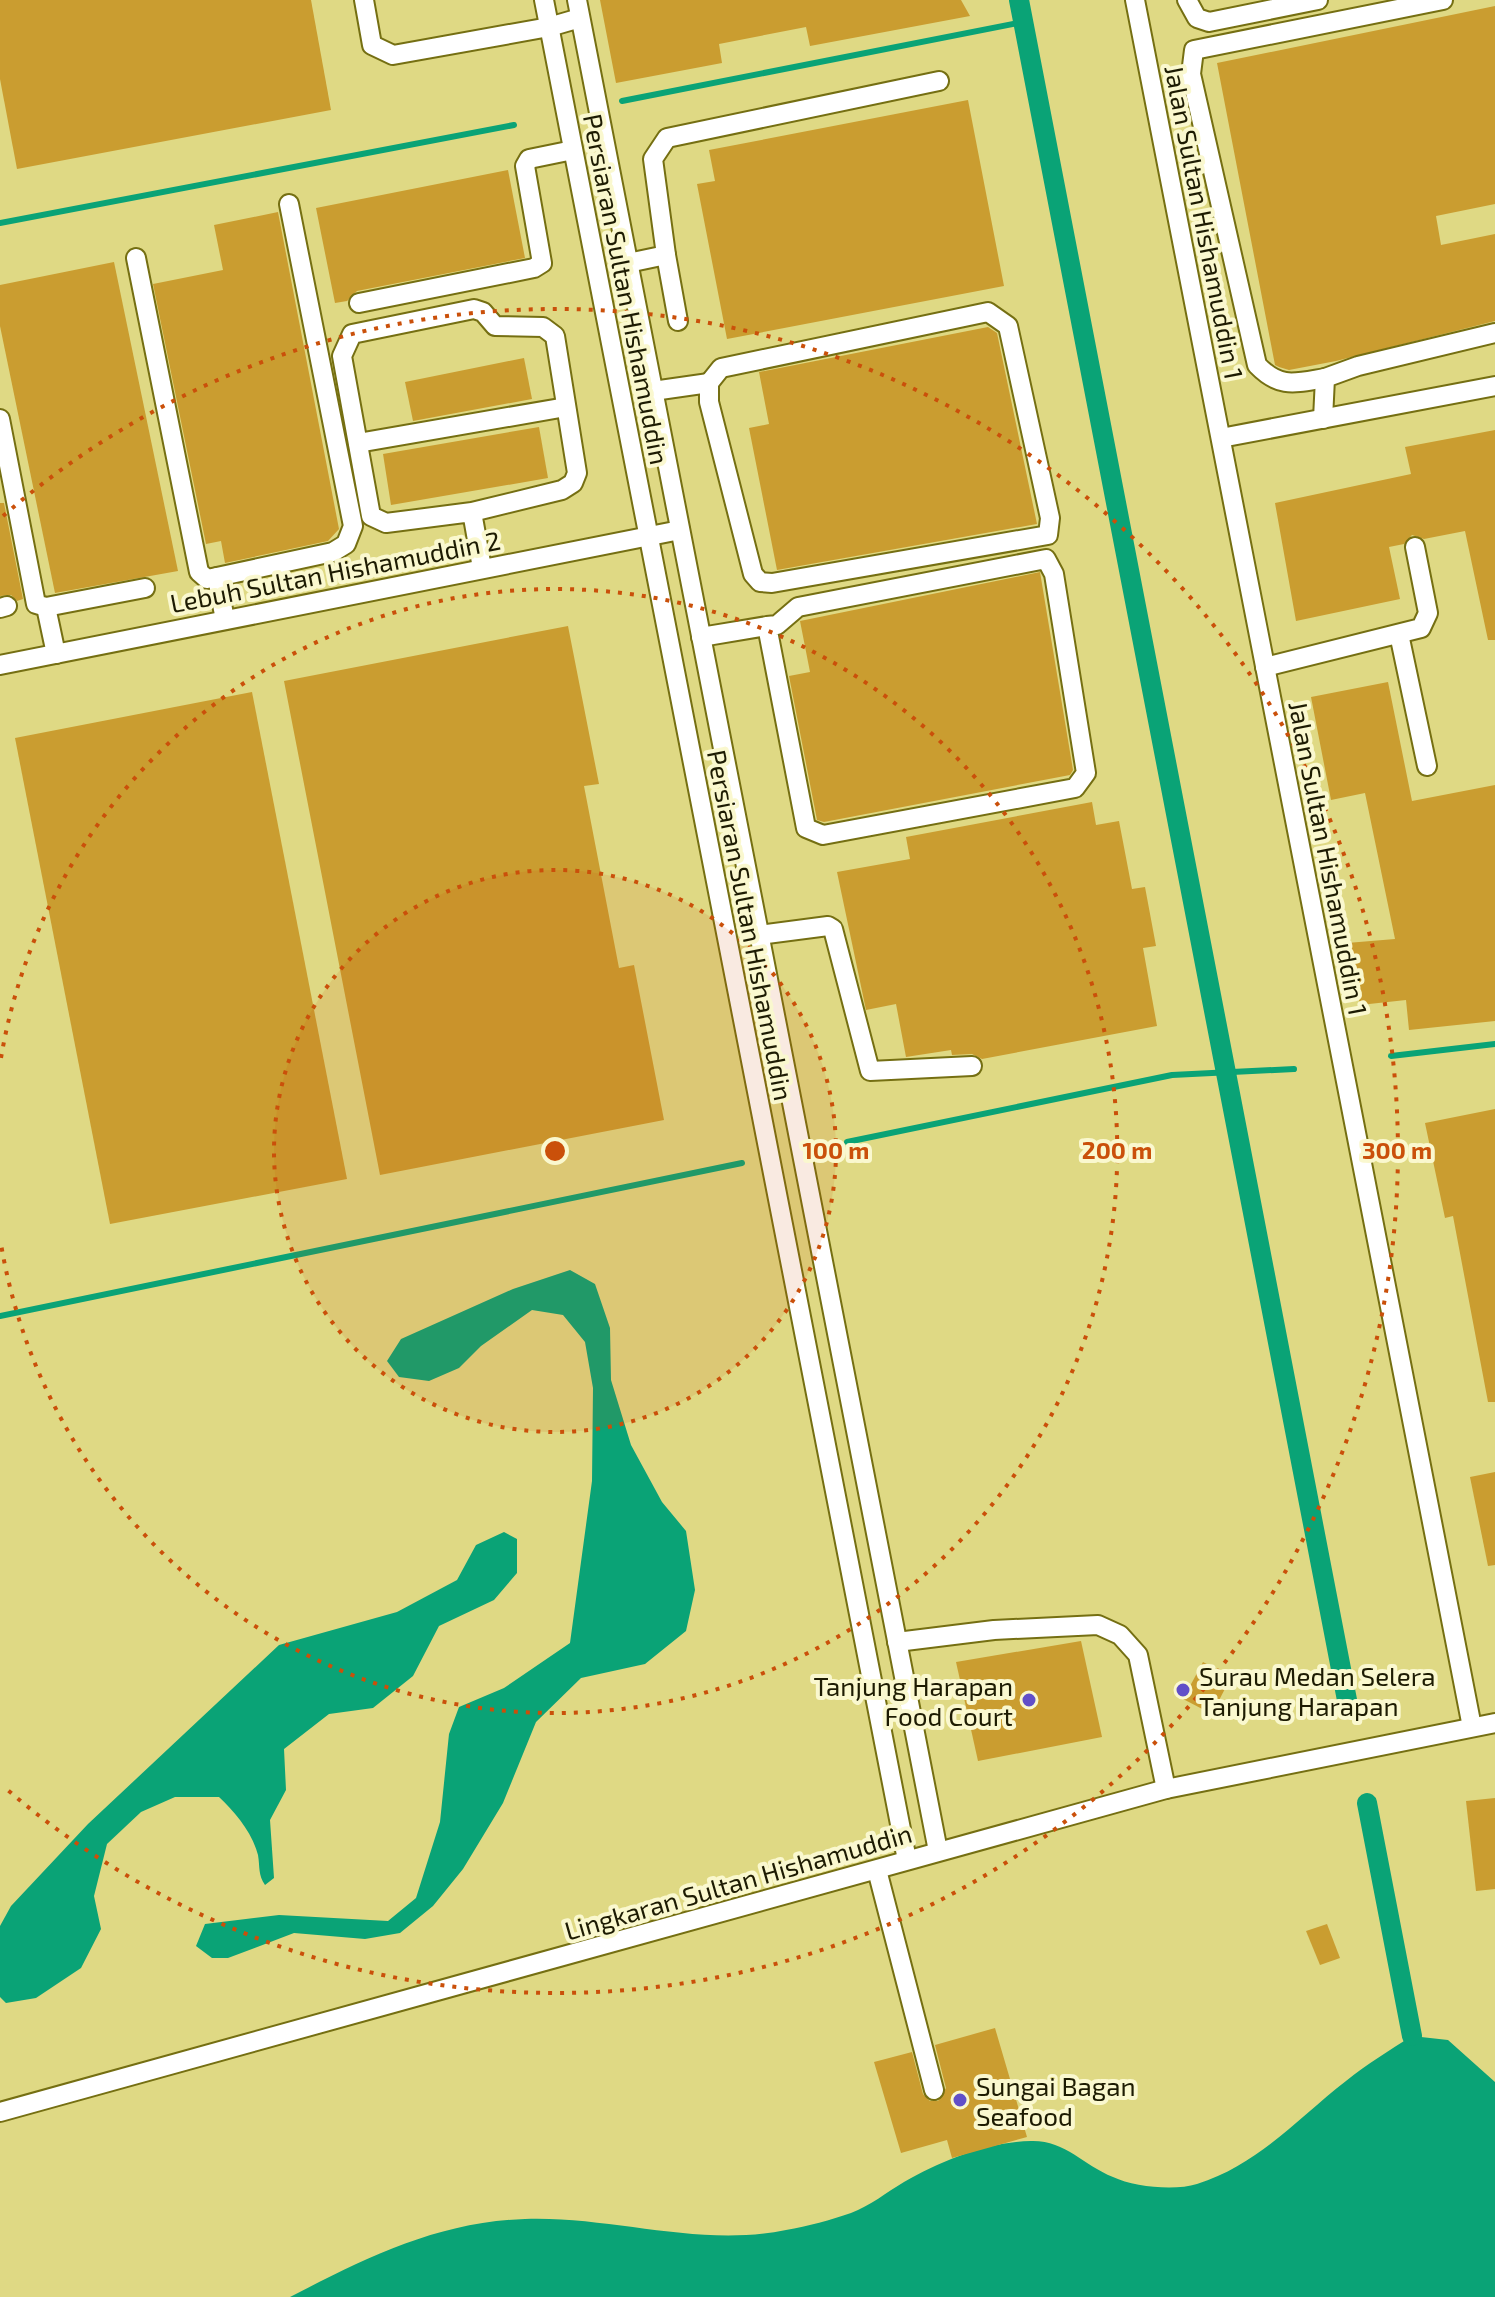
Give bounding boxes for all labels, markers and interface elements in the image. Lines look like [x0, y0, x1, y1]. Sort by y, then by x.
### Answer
street label: Jalan Sultan Hishamuddin 1 [1159, 62, 1251, 382]
street label: Persiaran Sultan Hishamuddin [578, 111, 676, 467]
street label: Lebuh Sultan Hishamuddin 2 [167, 524, 503, 618]
street label: Jalan Sultan Hishamuddin 1 [1283, 698, 1375, 1018]
street label: Persiaran Sultan Hishamuddin [702, 747, 800, 1103]
text: 100 m [803, 1135, 869, 1164]
text: 200 m [1082, 1135, 1152, 1164]
text: 300 m [1362, 1135, 1432, 1164]
centre of rings [541, 1137, 569, 1165]
place label: Surau Medan Selera Tanjung Harapan [1199, 1660, 1436, 1721]
place label: Tanjung Harapan Food Court [813, 1670, 1013, 1731]
marker: Surau Medan Selera Tanjung Harapan [1174, 1681, 1192, 1699]
marker: Tanjung Harapan Food Court [1020, 1691, 1038, 1709]
street label: Lingkaran Sultan Hishamuddin [561, 1816, 915, 1946]
place label: Sungai Bagan Seafood [976, 2070, 1136, 2131]
marker: Sungai Bagan Seafood [951, 2091, 969, 2109]

